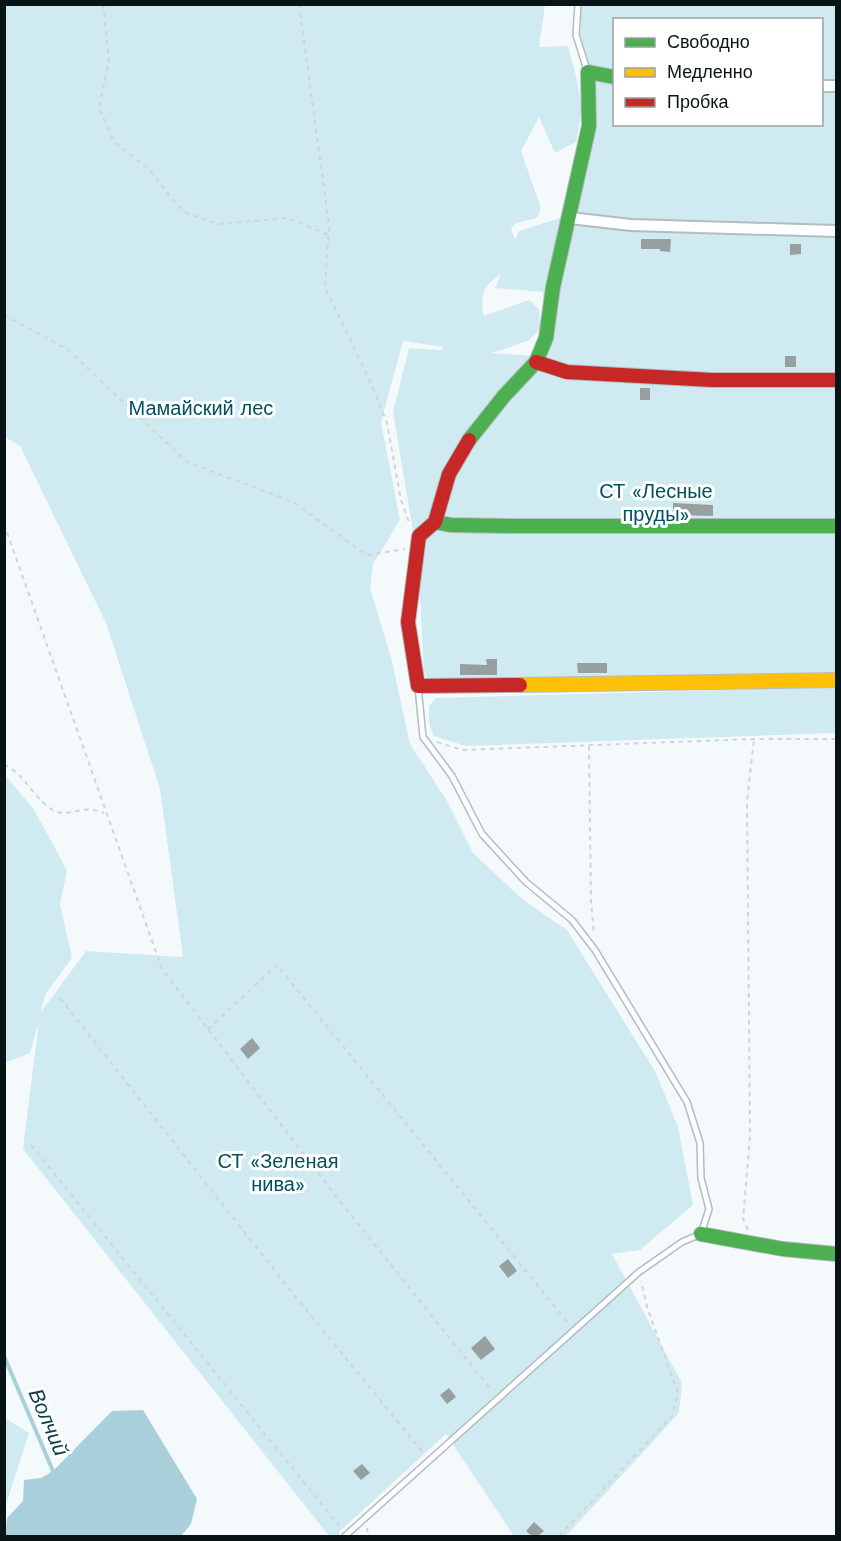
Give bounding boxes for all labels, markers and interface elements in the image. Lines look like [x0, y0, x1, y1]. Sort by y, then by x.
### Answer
legend [613, 18, 823, 126]
text: Свободно [667, 31, 750, 52]
text: Медленно [667, 61, 753, 82]
text: Пробка [667, 91, 730, 112]
park label: Мамайский лес [129, 396, 273, 420]
park label: СТ «Лесные пруды» [599, 479, 713, 526]
park label: СТ «Зеленая нива» [217, 1149, 339, 1196]
water label: Волчий [24, 1385, 74, 1460]

